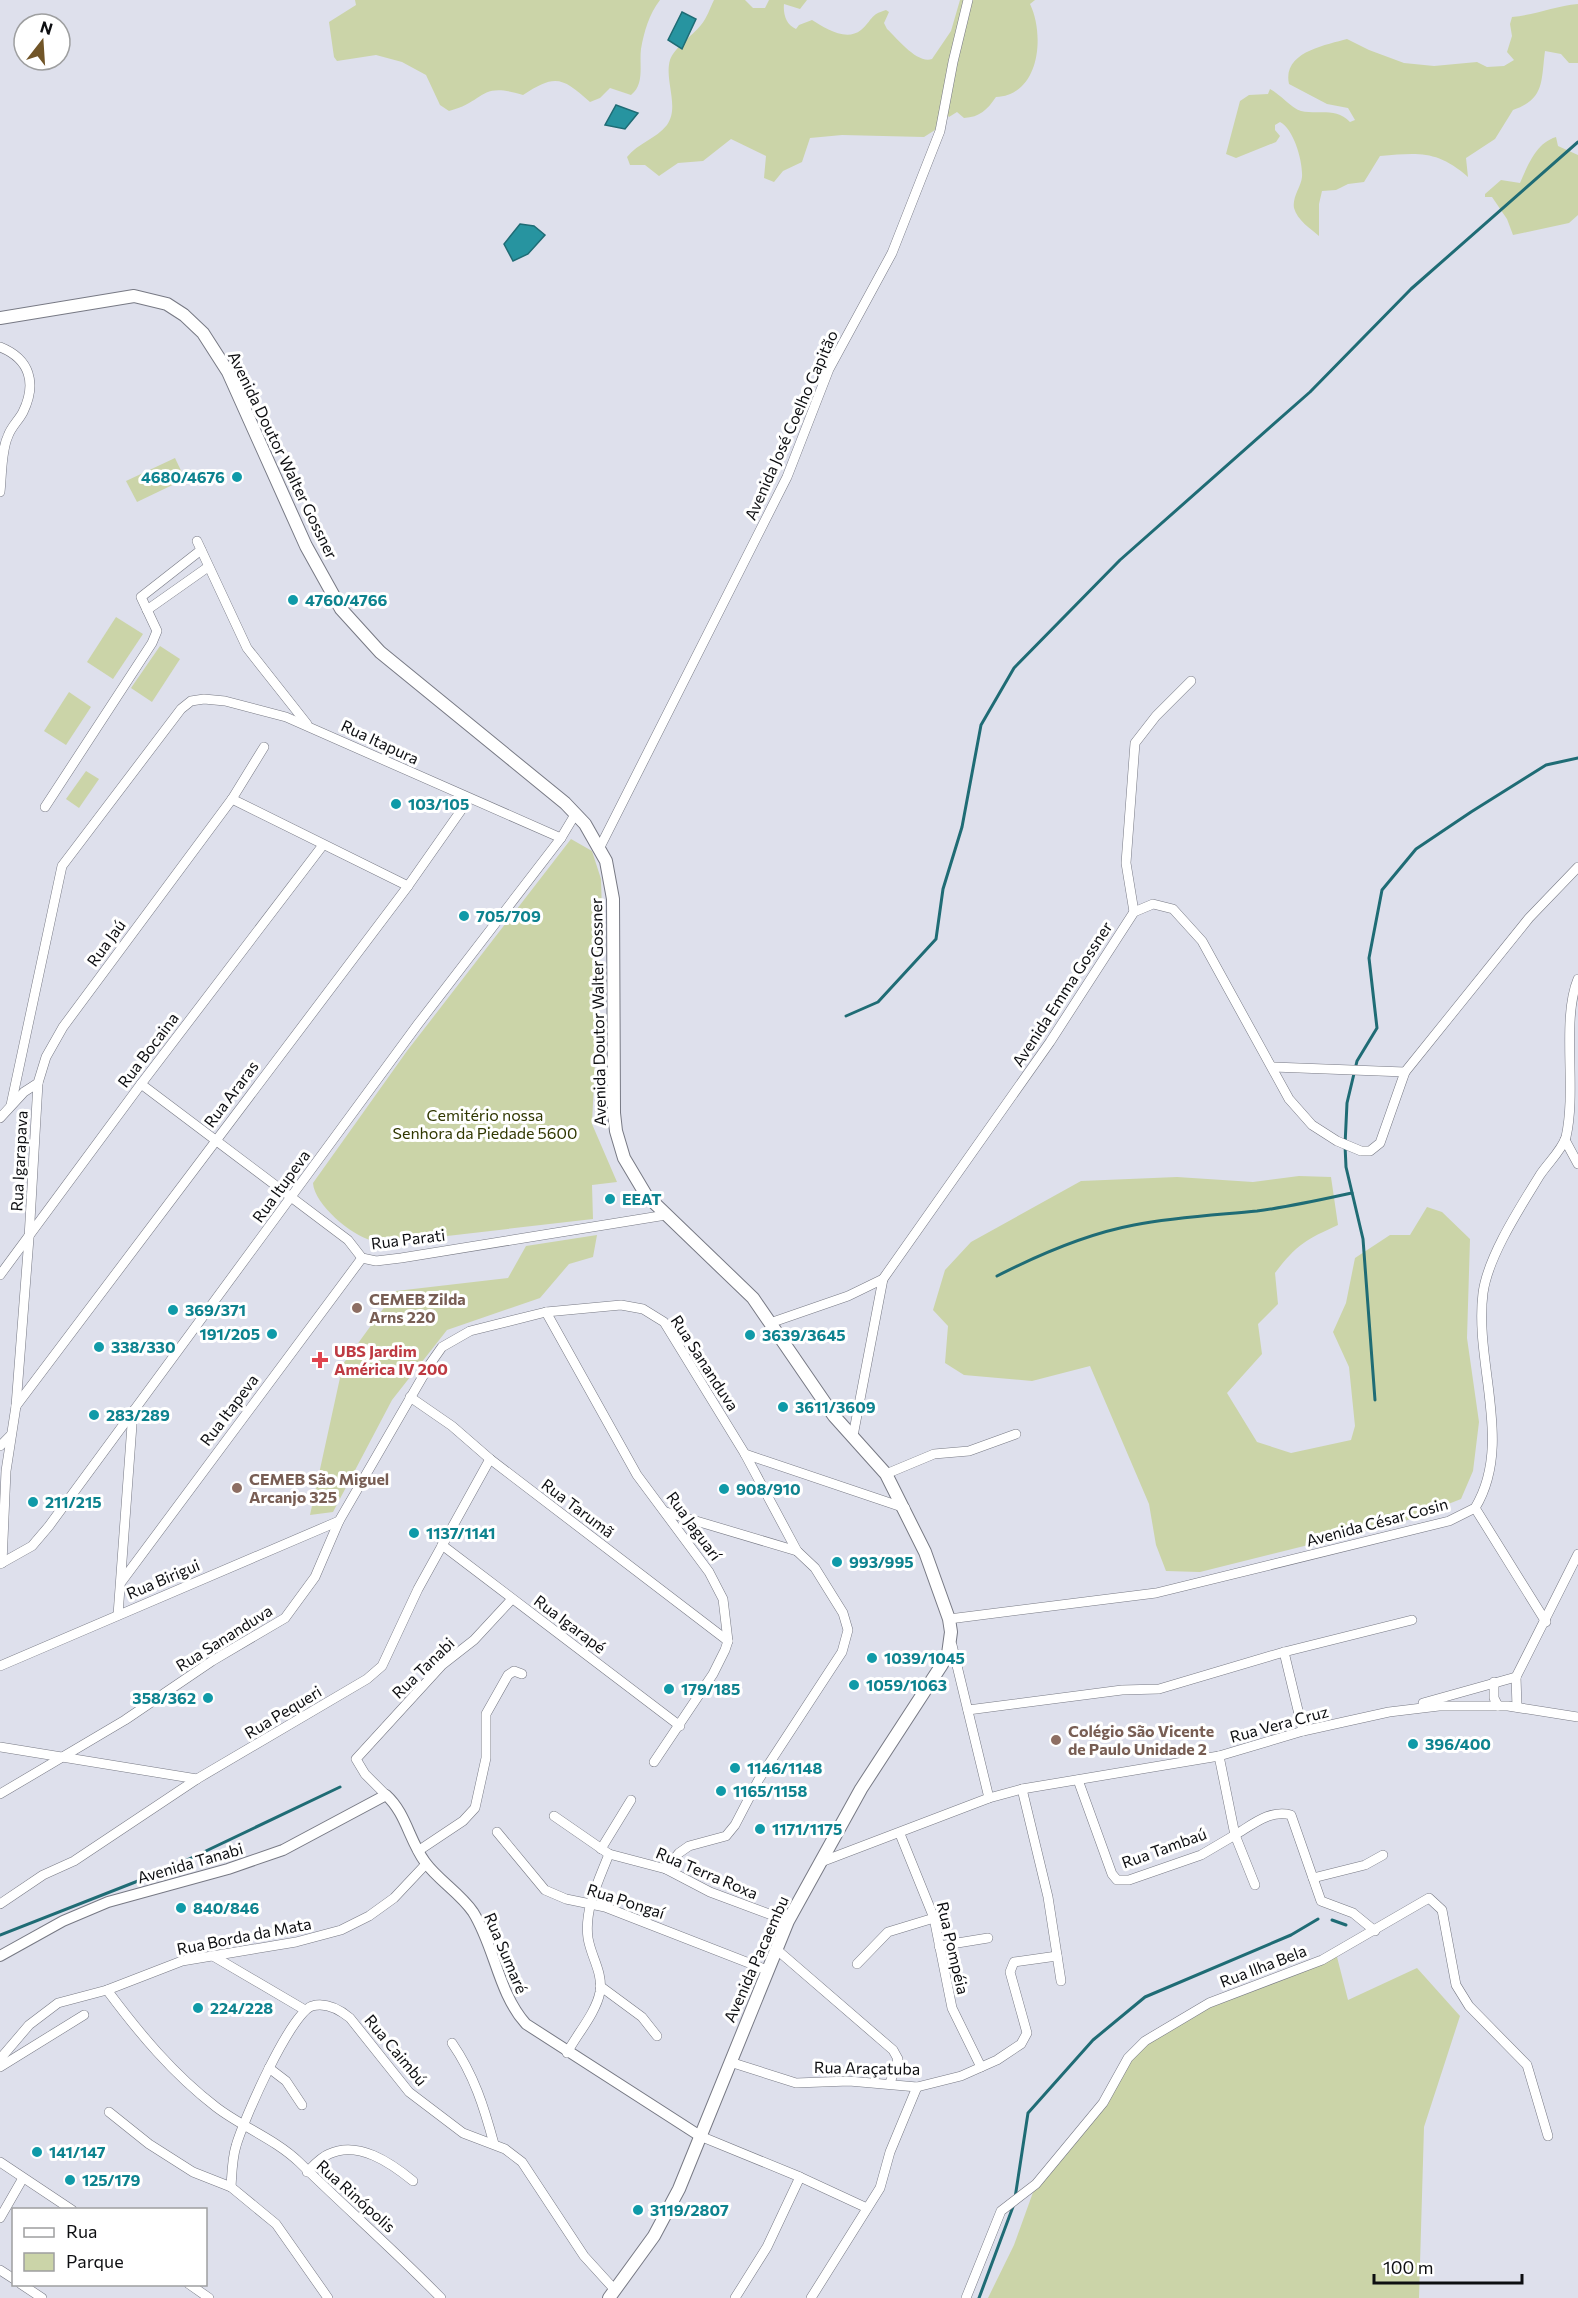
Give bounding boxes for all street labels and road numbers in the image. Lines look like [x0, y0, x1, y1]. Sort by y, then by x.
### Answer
street label: Avenida José Coelho Capitão [740, 327, 841, 523]
street label: Avenida Doutor Walter Gossner [225, 348, 342, 562]
street label: Rua Itapura [338, 715, 422, 768]
street label: Avenida Doutor Walter Gossner [586, 897, 609, 1126]
street label: Rua Jaú [82, 916, 129, 970]
street label: Avenida Emma Gossner [1008, 917, 1116, 1070]
street label: Rua Bocaina [113, 1009, 182, 1091]
street label: Rua Araras [199, 1057, 262, 1131]
street label: Rua Igarapava [6, 1110, 31, 1212]
street label: Rua Itupeva [248, 1146, 313, 1226]
street label: Rua Parati [370, 1225, 446, 1252]
street label: Rua Sananduva [667, 1311, 743, 1414]
street label: Rua Itapeva [196, 1370, 262, 1449]
street label: Rua Tarumã [538, 1474, 618, 1541]
street label: Rua Jaguarí [663, 1488, 726, 1565]
street label: Avenida César Cosin [1304, 1493, 1450, 1550]
street label: Rua Birigui [123, 1555, 202, 1602]
street label: Rua Igarapé [531, 1590, 610, 1657]
street label: Rua Sananduva [172, 1600, 275, 1675]
street label: Rua Tanabi [388, 1633, 458, 1702]
street label: Rua Pequeri [241, 1681, 325, 1742]
street label: Rua Vera Cruz [1228, 1701, 1330, 1746]
street label: Rua Tambaú [1119, 1823, 1209, 1872]
street label: Avenida Tanabi [135, 1838, 245, 1887]
street label: Rua Terra Roxa [653, 1843, 761, 1903]
street label: Rua Pongaí [585, 1879, 668, 1922]
street label: Avenida Pacaembu [719, 1893, 792, 2025]
street label: Rua Pompéia [934, 1900, 973, 1996]
street label: Rua Sumaré [481, 1909, 532, 1996]
street label: Rua Borda da Mata [175, 1913, 313, 1958]
street label: Rua Ilha Bela [1217, 1940, 1309, 1991]
street label: Rua Caimbú [361, 2010, 432, 2089]
street label: Rua Araçatuba [814, 2057, 920, 2078]
street label: Rua Rinópolis [313, 2155, 399, 2236]

